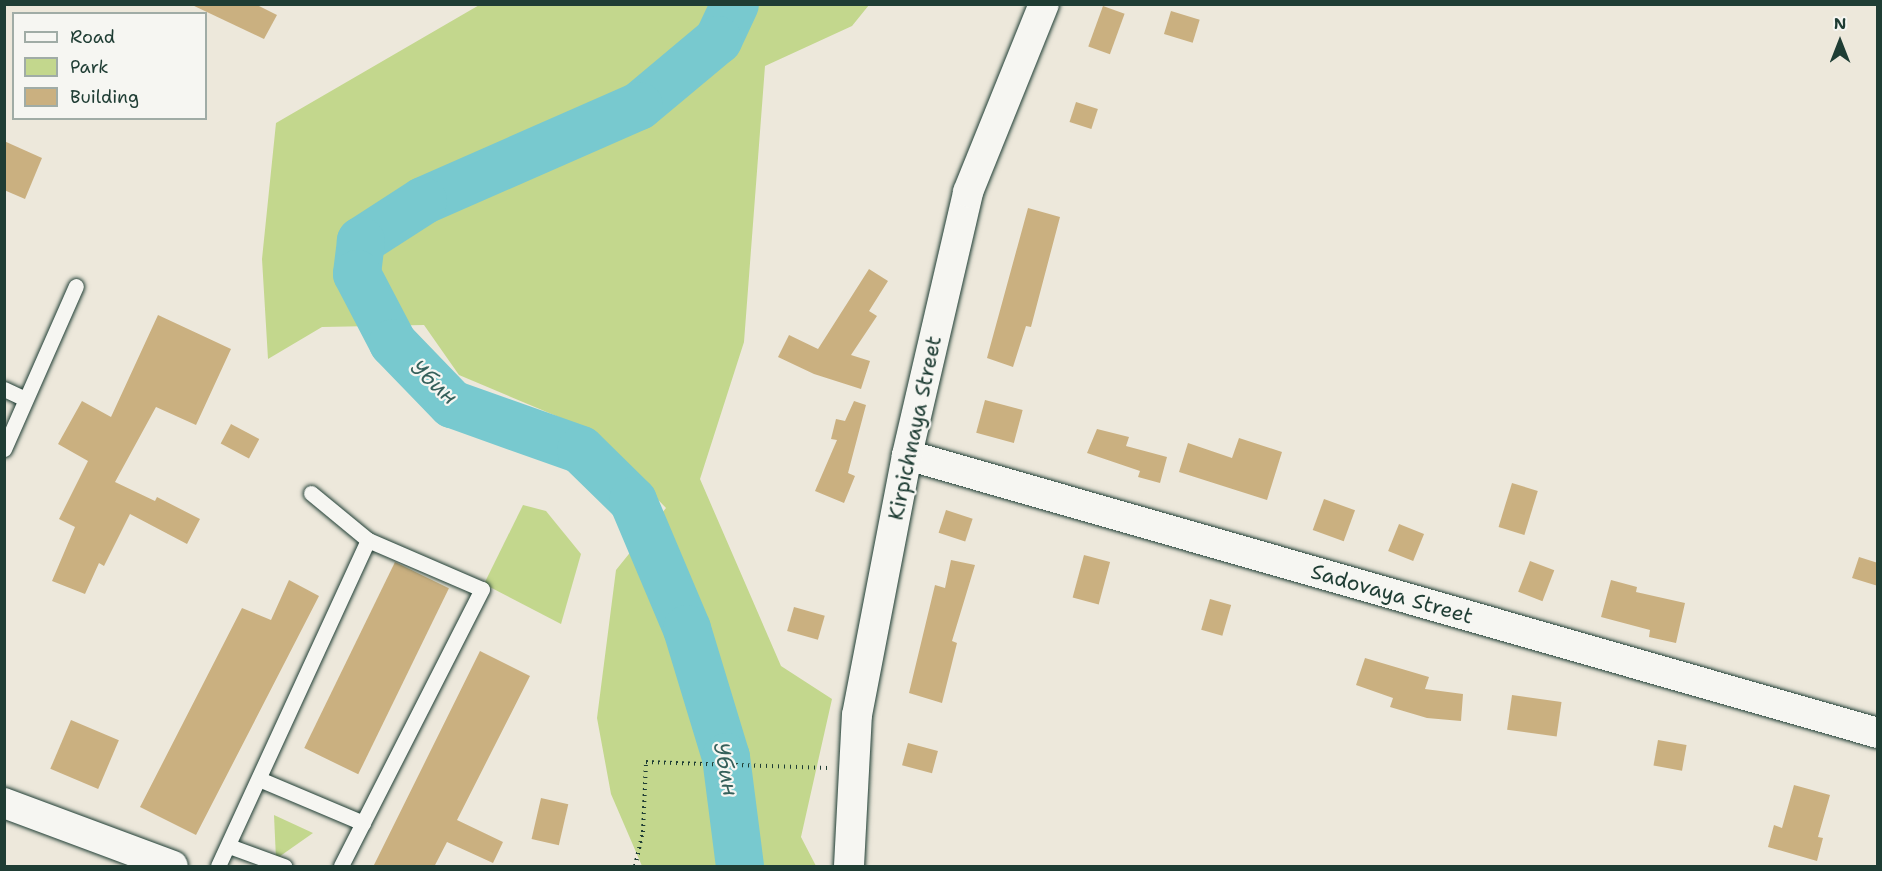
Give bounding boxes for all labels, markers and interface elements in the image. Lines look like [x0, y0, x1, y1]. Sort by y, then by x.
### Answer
legend [12, 12, 207, 120]
north arrow [1810, 12, 1870, 72]
text: N [1834, 13, 1846, 34]
text: Road [70, 25, 115, 49]
text: Park [70, 55, 109, 79]
text: Building [70, 85, 139, 109]
street label: Kirpichnaya Street [883, 333, 947, 523]
water label: Убин [405, 354, 463, 410]
street label: Sadovaya Street [1308, 559, 1476, 629]
water label: Убин [708, 740, 744, 798]

